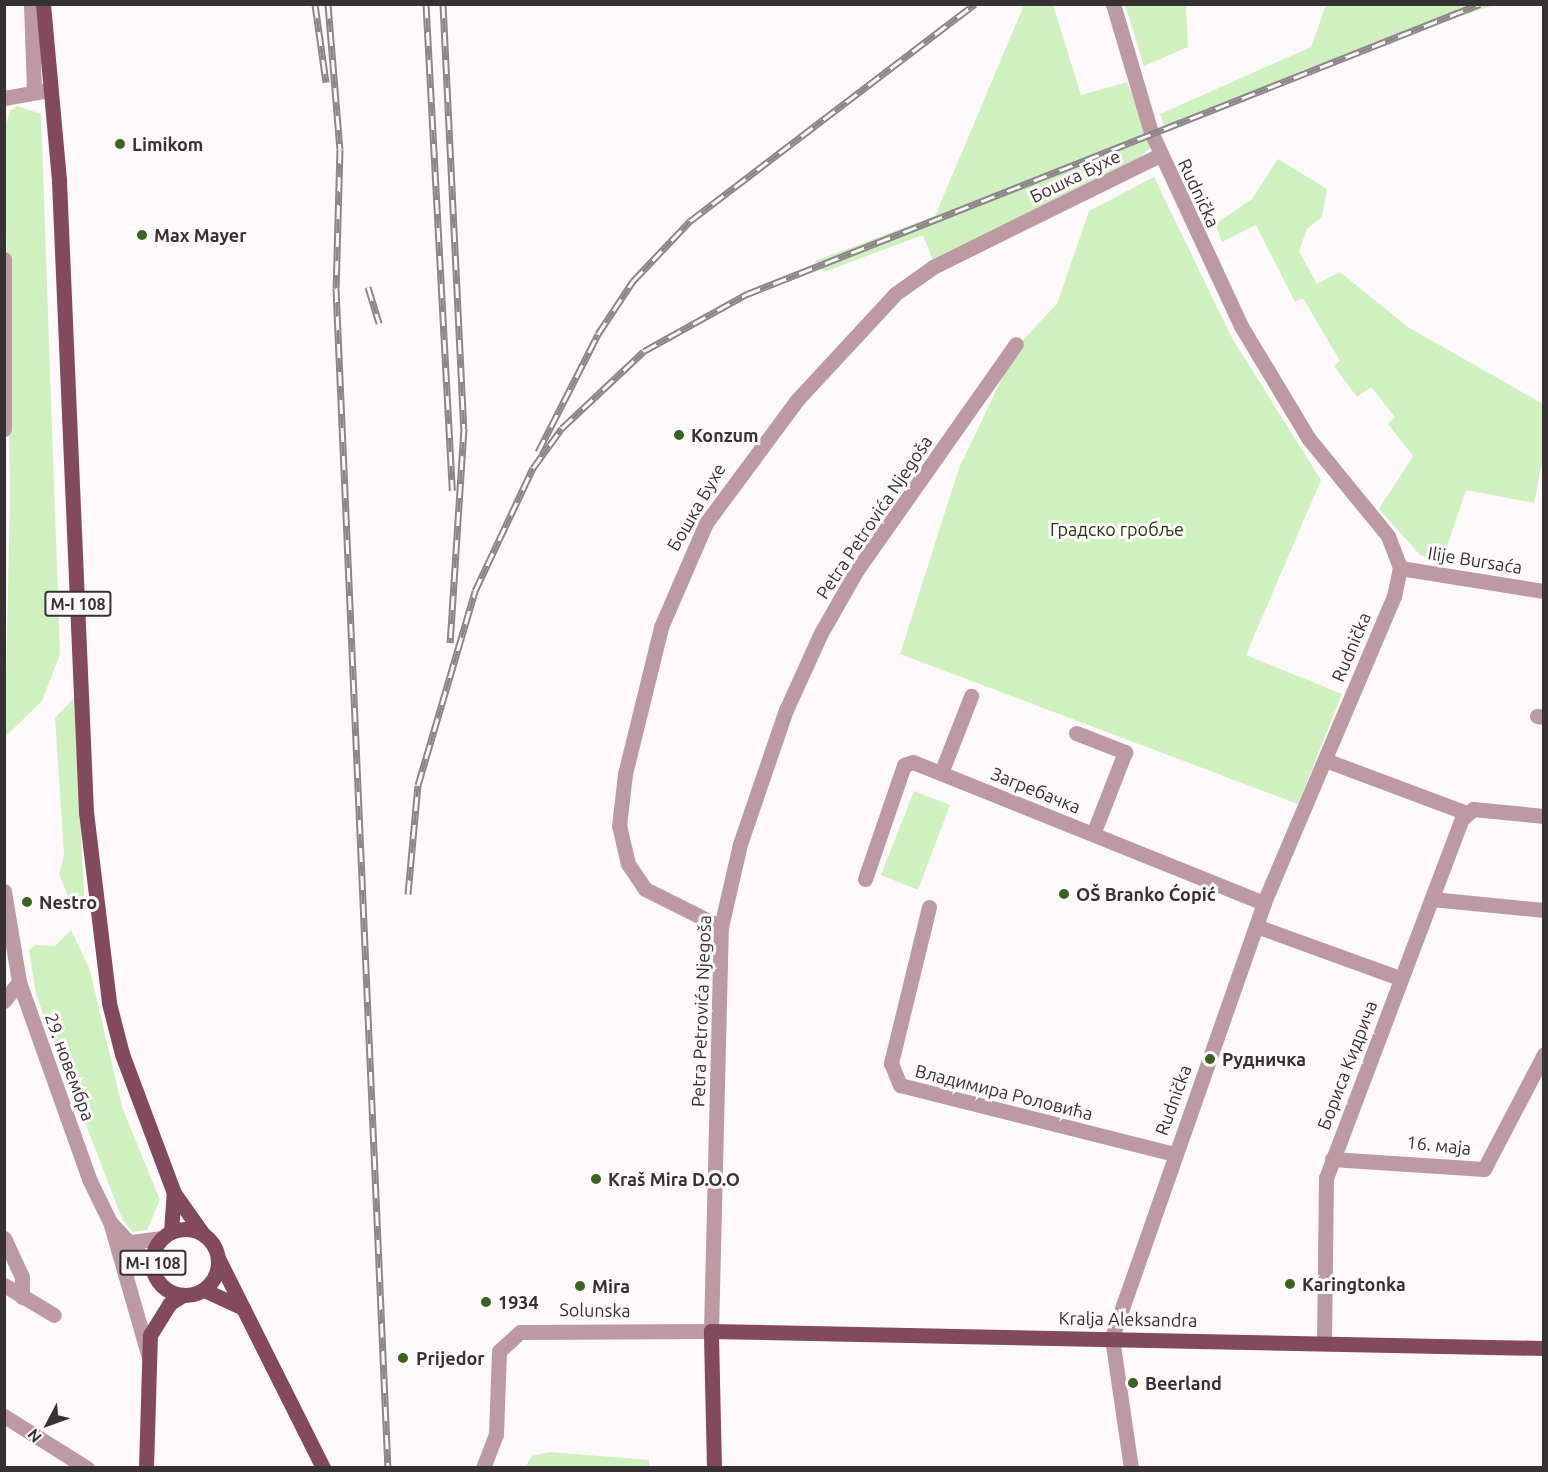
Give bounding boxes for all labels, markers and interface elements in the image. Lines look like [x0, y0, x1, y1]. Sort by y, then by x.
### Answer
place label: Limikom [132, 133, 203, 155]
marker: Limikom [113, 137, 127, 151]
street label: Бошка Бухе [1026, 145, 1124, 207]
street label: Rudnička [1174, 155, 1224, 231]
place label: Max Mayer [154, 224, 247, 246]
marker: Max Mayer [135, 228, 149, 242]
place label: Konzum [691, 424, 759, 446]
marker: Konzum [672, 428, 686, 442]
street label: Petra Petrovića Njegoša [811, 431, 937, 603]
street label: Бошка Бухе [662, 459, 730, 555]
park label: Градско гробље [1050, 518, 1184, 540]
street label: Ilije Bursaća [1426, 542, 1524, 578]
road number: M-I 108 [44, 591, 112, 617]
street label: Rudnička [1327, 609, 1375, 685]
street label: Загребачка [988, 762, 1084, 818]
place label: OŠ Branko Ćopić [1076, 883, 1216, 905]
marker: OŠ Branko Ćopić [1057, 887, 1071, 901]
place label: Nestro [39, 891, 97, 913]
marker: Nestro [20, 895, 34, 909]
street label: Petra Petrovića Njegoša [687, 915, 715, 1107]
street label: Бориса Kидрича [1312, 997, 1382, 1133]
street label: 29. новембра [40, 1010, 100, 1124]
place label: Рудничка [1222, 1048, 1306, 1070]
marker: Рудничка [1203, 1052, 1217, 1066]
street label: Владимира Роловића [913, 1059, 1095, 1125]
street label: Rudnička [1150, 1062, 1196, 1138]
street label: 16. маја [1406, 1131, 1472, 1159]
place label: Kraš Mira D.O.O [608, 1168, 740, 1190]
marker: Kraš Mira D.O.O [589, 1172, 603, 1186]
road number: M-I 108 [118, 1250, 188, 1276]
place label: Karingtonka [1302, 1273, 1406, 1295]
place label: Mira [592, 1275, 630, 1297]
marker: Karingtonka [1283, 1277, 1297, 1291]
marker: Mira [573, 1279, 587, 1293]
place label: 1934 [498, 1291, 539, 1313]
marker: 1934 [479, 1295, 493, 1309]
street label: Solunska [559, 1299, 631, 1321]
street label: Kralja Aleksandra [1058, 1307, 1198, 1331]
place label: Prijedor [416, 1347, 485, 1369]
marker: Prijedor [394, 1349, 412, 1367]
place label: Beerland [1145, 1372, 1222, 1394]
marker: Beerland [1126, 1376, 1140, 1390]
north arrow [18, 1394, 78, 1454]
text: N [24, 1425, 45, 1446]

